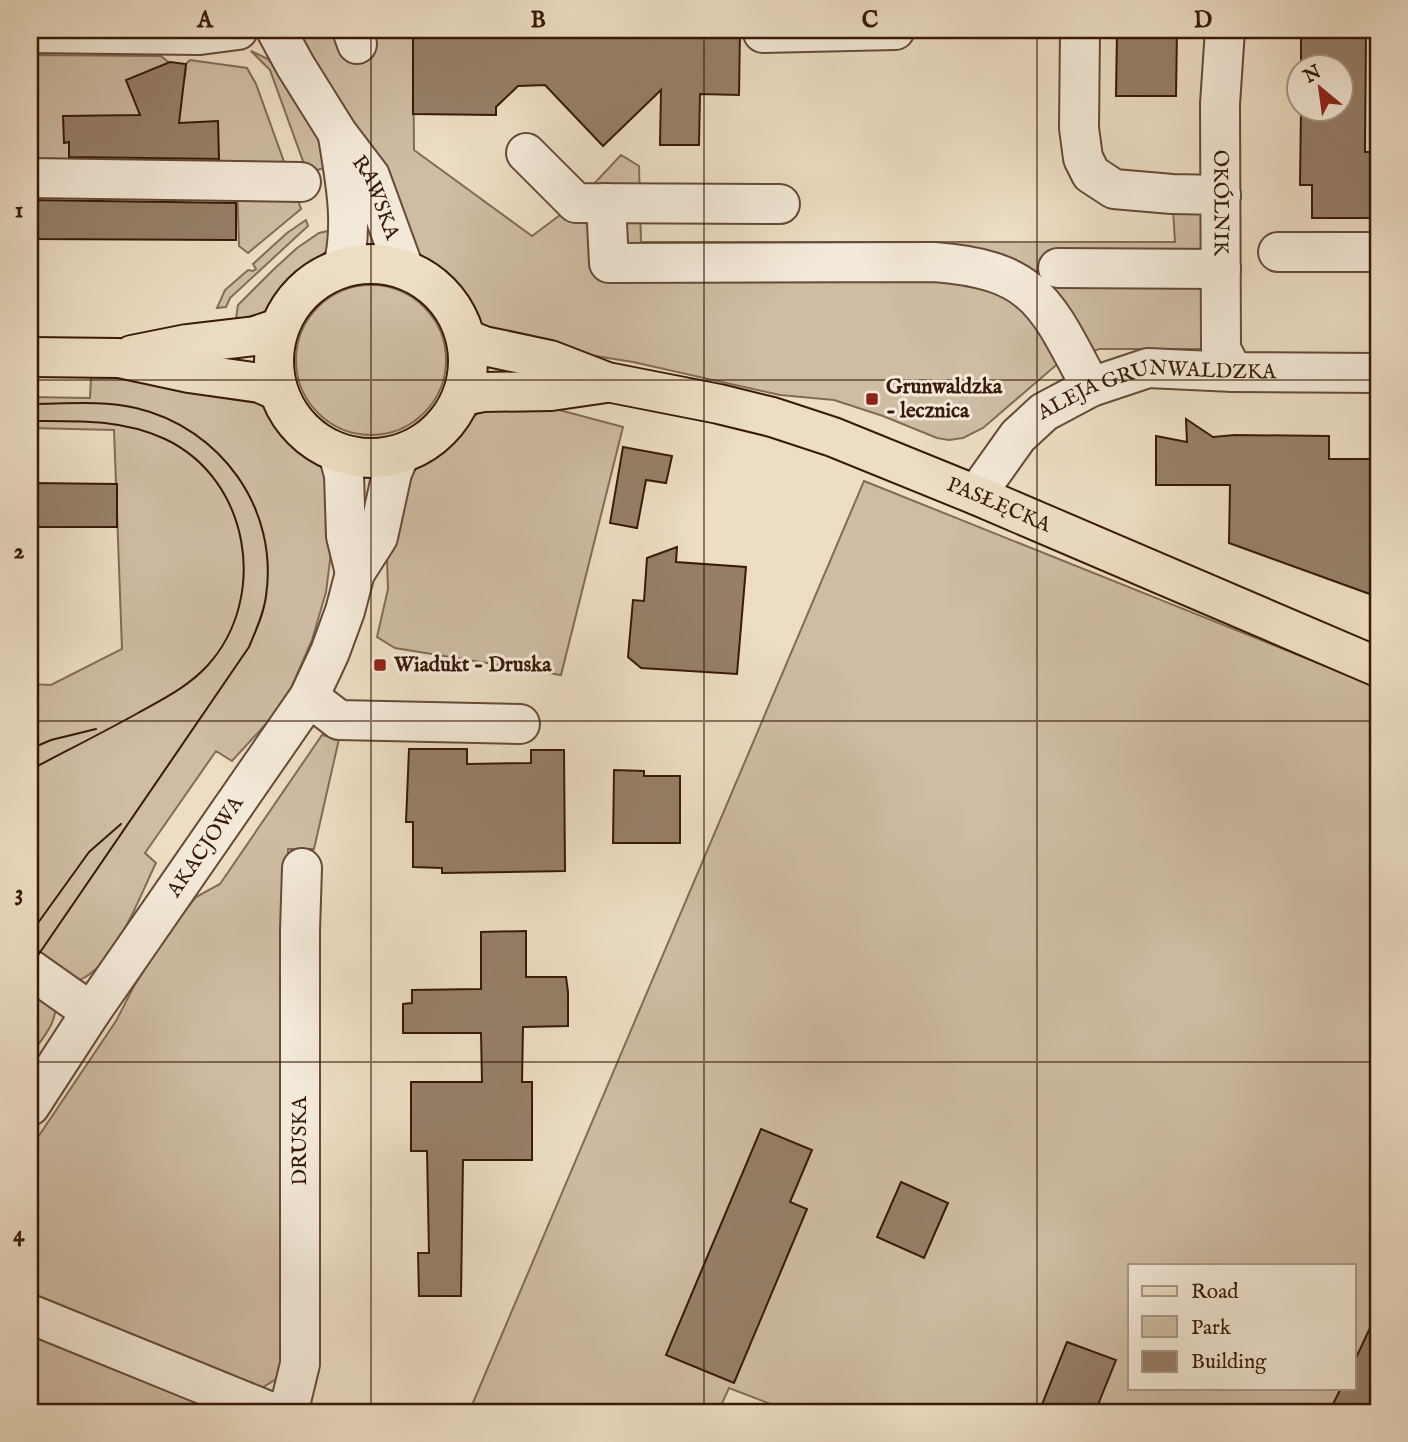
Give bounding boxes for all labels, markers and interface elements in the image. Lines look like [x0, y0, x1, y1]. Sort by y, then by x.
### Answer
text: A [196, 6, 214, 35]
text: B [530, 6, 546, 35]
text: C [862, 6, 879, 35]
text: D [1194, 6, 1212, 35]
north arrow [1286, 52, 1356, 122]
text: N [1299, 60, 1326, 90]
street label: RAWSKA [346, 150, 406, 244]
street label: OKÓLNIK [1207, 150, 1235, 257]
text: 1 [15, 196, 23, 225]
street label: ALEJA GRUNWALDZKA [1032, 355, 1277, 427]
place label: Grunwaldzka - lecznica [886, 374, 1003, 425]
marker: Grunwaldzka - lecznica [864, 391, 880, 407]
street label: PASŁĘCKA [943, 471, 1056, 539]
text: 2 [14, 537, 25, 566]
place label: Wiadukt - Druska [393, 652, 552, 679]
marker: Wiadukt - Druska [372, 657, 388, 673]
street label: AKACJOWA [160, 790, 250, 903]
text: 3 [15, 879, 23, 908]
street label: DRUSKA [287, 1095, 314, 1186]
text: 4 [13, 1220, 25, 1249]
legend [1128, 1264, 1356, 1390]
text: Road [1191, 1279, 1239, 1306]
text: Park [1191, 1315, 1232, 1342]
text: Building [1191, 1349, 1267, 1376]

